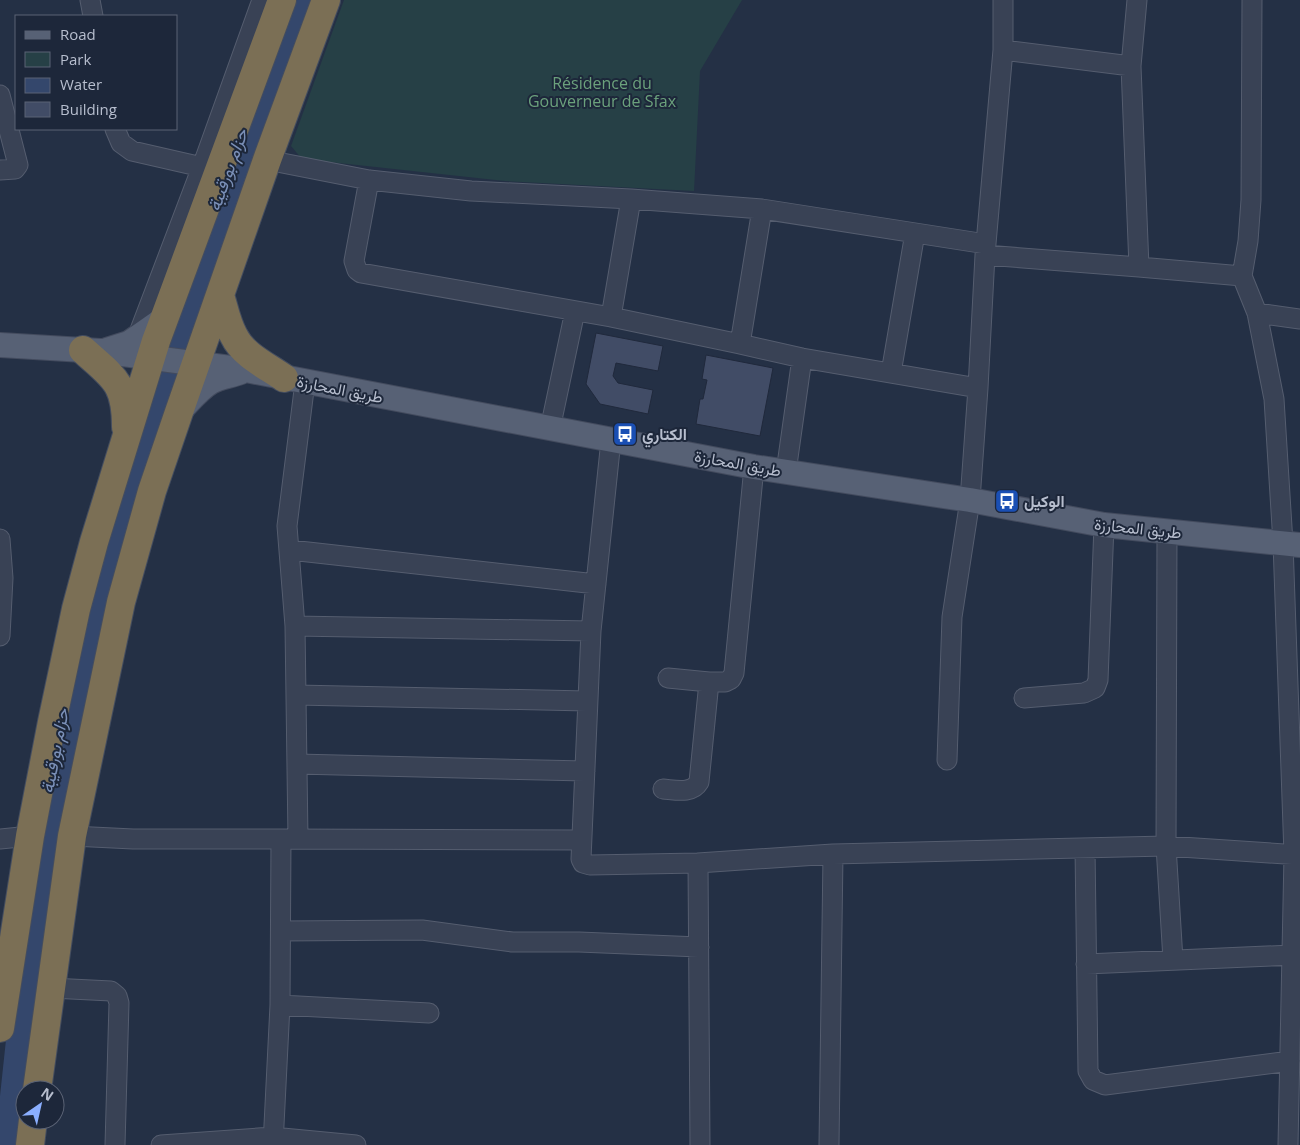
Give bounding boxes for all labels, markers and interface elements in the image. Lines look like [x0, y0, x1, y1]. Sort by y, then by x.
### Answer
legend [15, 15, 178, 130]
text: Road [60, 24, 96, 44]
text: Park [60, 49, 91, 69]
park label: Résidence du Gouverneur de Sfax [528, 72, 677, 112]
text: Water [60, 74, 102, 94]
text: Building [60, 99, 117, 119]
water label: حزام بورقيبة [201, 124, 254, 214]
street label: طريق المحارزة [295, 370, 385, 408]
bus stop icon: الكتاري [612, 421, 638, 447]
place label: الكتاري [642, 423, 687, 448]
street label: طريق المحارزة [693, 445, 783, 481]
bus stop icon: الوكيل [994, 488, 1020, 514]
place label: الوكيل [1024, 490, 1065, 512]
street label: طريق المحارزة [1093, 512, 1183, 544]
water label: حزام بورقيبة [34, 705, 75, 795]
north arrow [15, 1080, 65, 1130]
text: N [38, 1083, 58, 1105]

